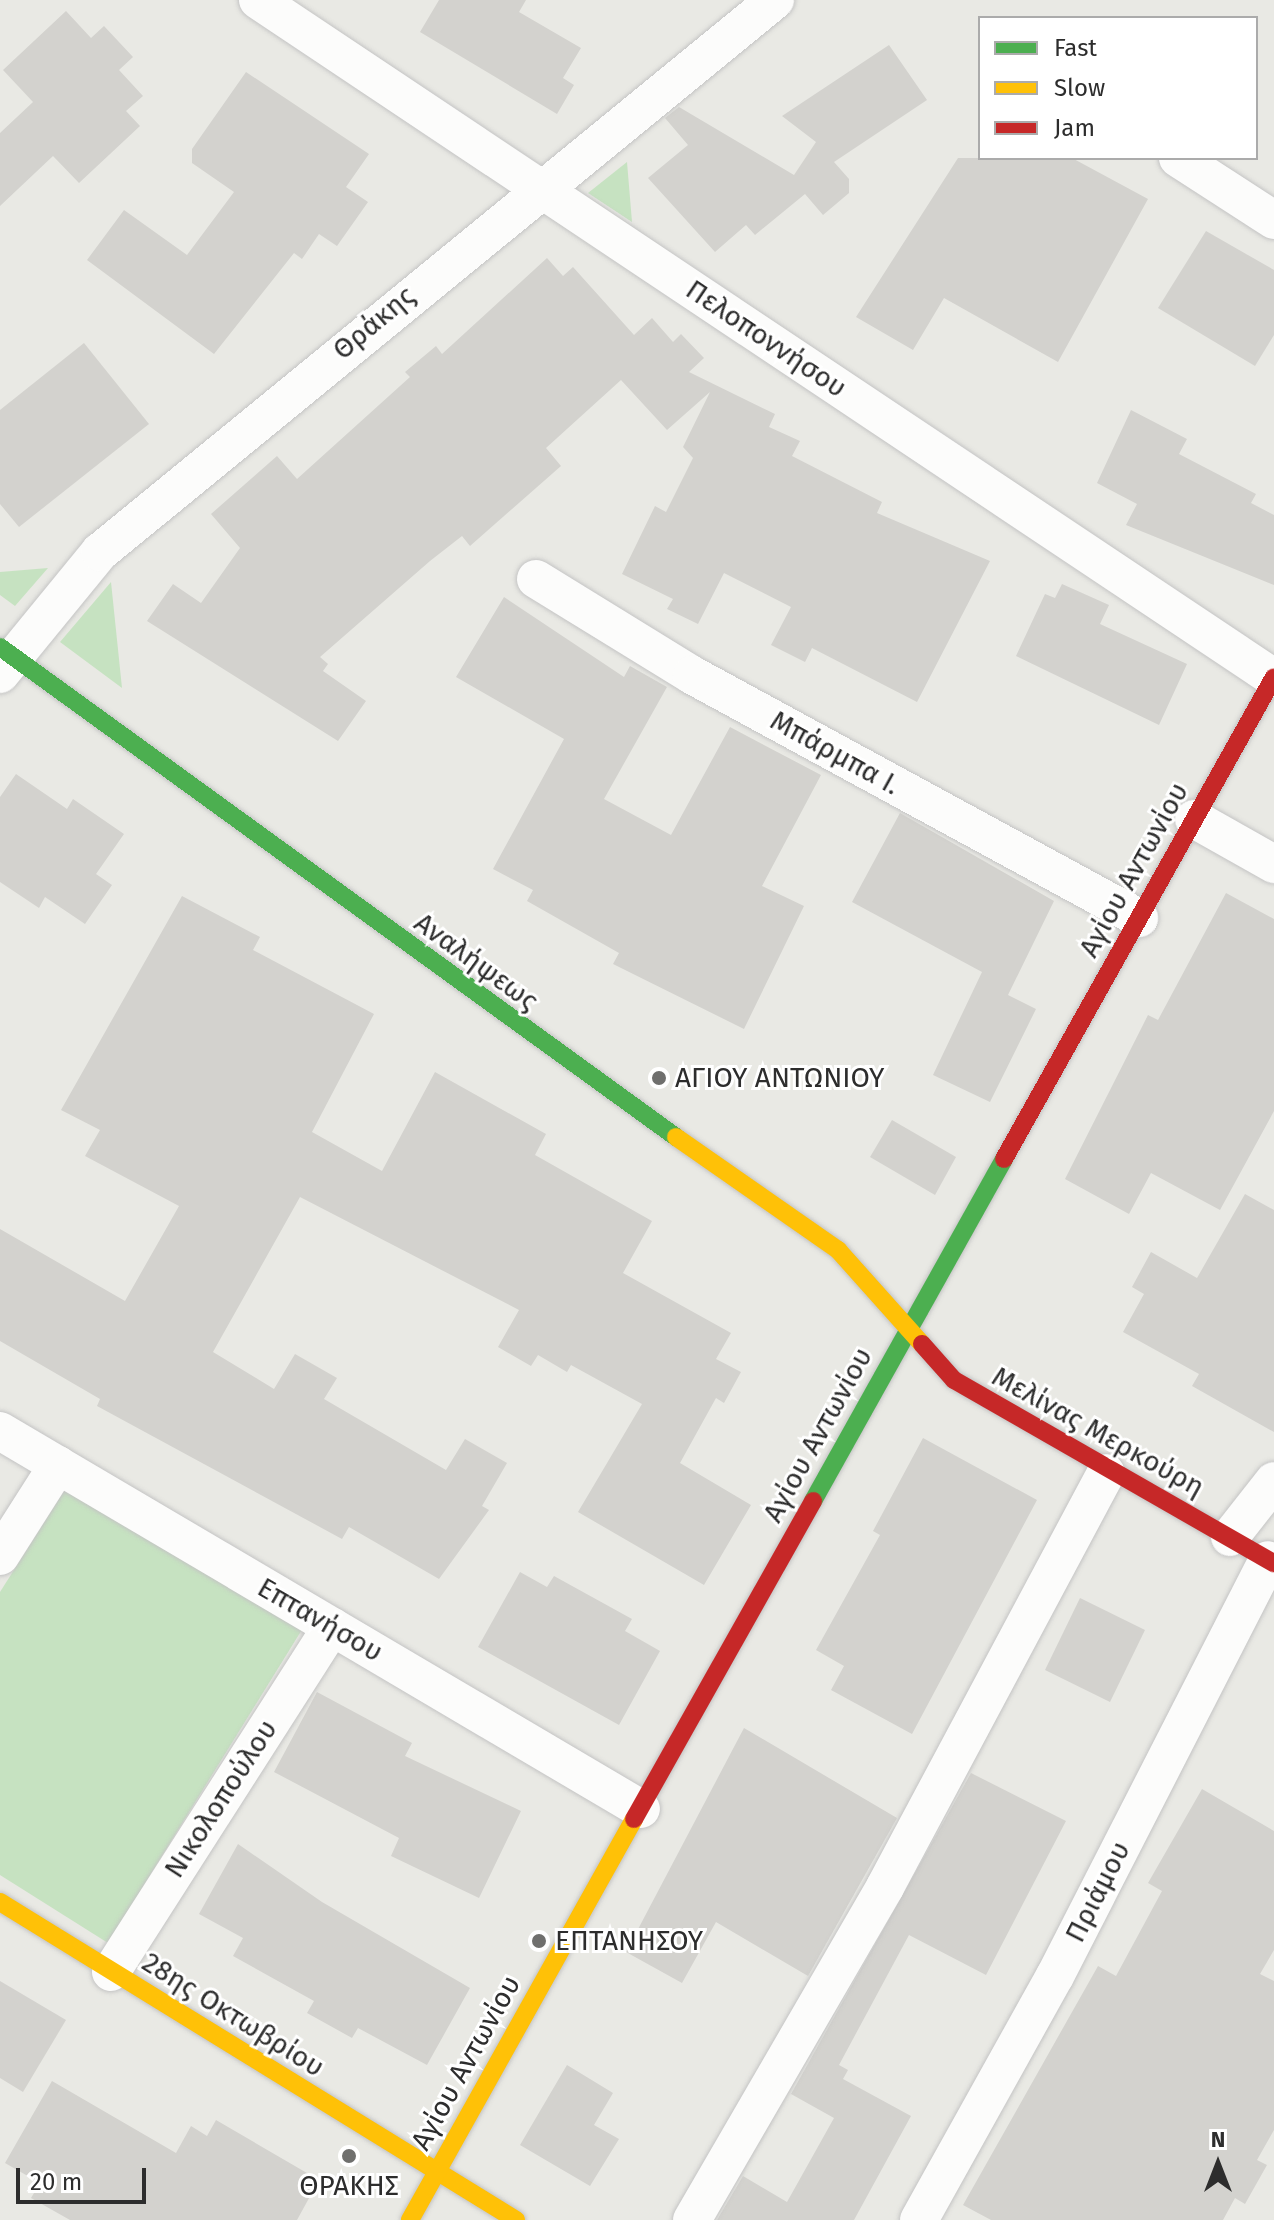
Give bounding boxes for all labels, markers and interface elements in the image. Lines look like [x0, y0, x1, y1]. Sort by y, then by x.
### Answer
legend [978, 16, 1258, 160]
text: Fast [1054, 34, 1097, 62]
text: Slow [1054, 74, 1105, 102]
text: Jam [1054, 114, 1095, 142]
street label: Πελοποννήσου [679, 273, 853, 405]
street label: Θράκης [326, 279, 422, 367]
street label: Μπάρμπα Ι. [764, 704, 906, 802]
street label: Αγίου Αντωνίου [1072, 777, 1196, 963]
street label: Αναλήψεως [408, 906, 544, 1018]
place label: ΑΓΙΟΥ ΑΝΤΩΝΙΟΥ [675, 1061, 884, 1095]
marker: ΑΓΙΟΥ ΑΝΤΩΝΙΟΥ [650, 1069, 668, 1087]
street label: Αγίου Αντωνίου [756, 1342, 880, 1528]
street label: Μελίνας Μερκούρη [986, 1360, 1210, 1504]
street label: Επτανήσου [252, 1571, 388, 1669]
street label: Νικολοπούλου [158, 1714, 284, 1884]
street label: Πριάμου [1058, 1836, 1138, 1948]
place label: ΕΠΤΑΝΗΣΟΥ [555, 1924, 703, 1958]
marker: ΕΠΤΑΝΗΣΟΥ [530, 1932, 548, 1950]
street label: 28ης Οκτωβρίου [136, 1946, 330, 2084]
street label: Αγίου Αντωνίου [404, 1970, 528, 2156]
north arrow [1178, 2124, 1258, 2204]
text: N [1211, 2126, 1225, 2153]
marker: ΘΡΑΚΗΣ [340, 2147, 358, 2165]
scale bar [20, 2152, 150, 2202]
text: 20 m [30, 2168, 82, 2196]
place label: ΘΡΑΚΗΣ [299, 2169, 399, 2203]

